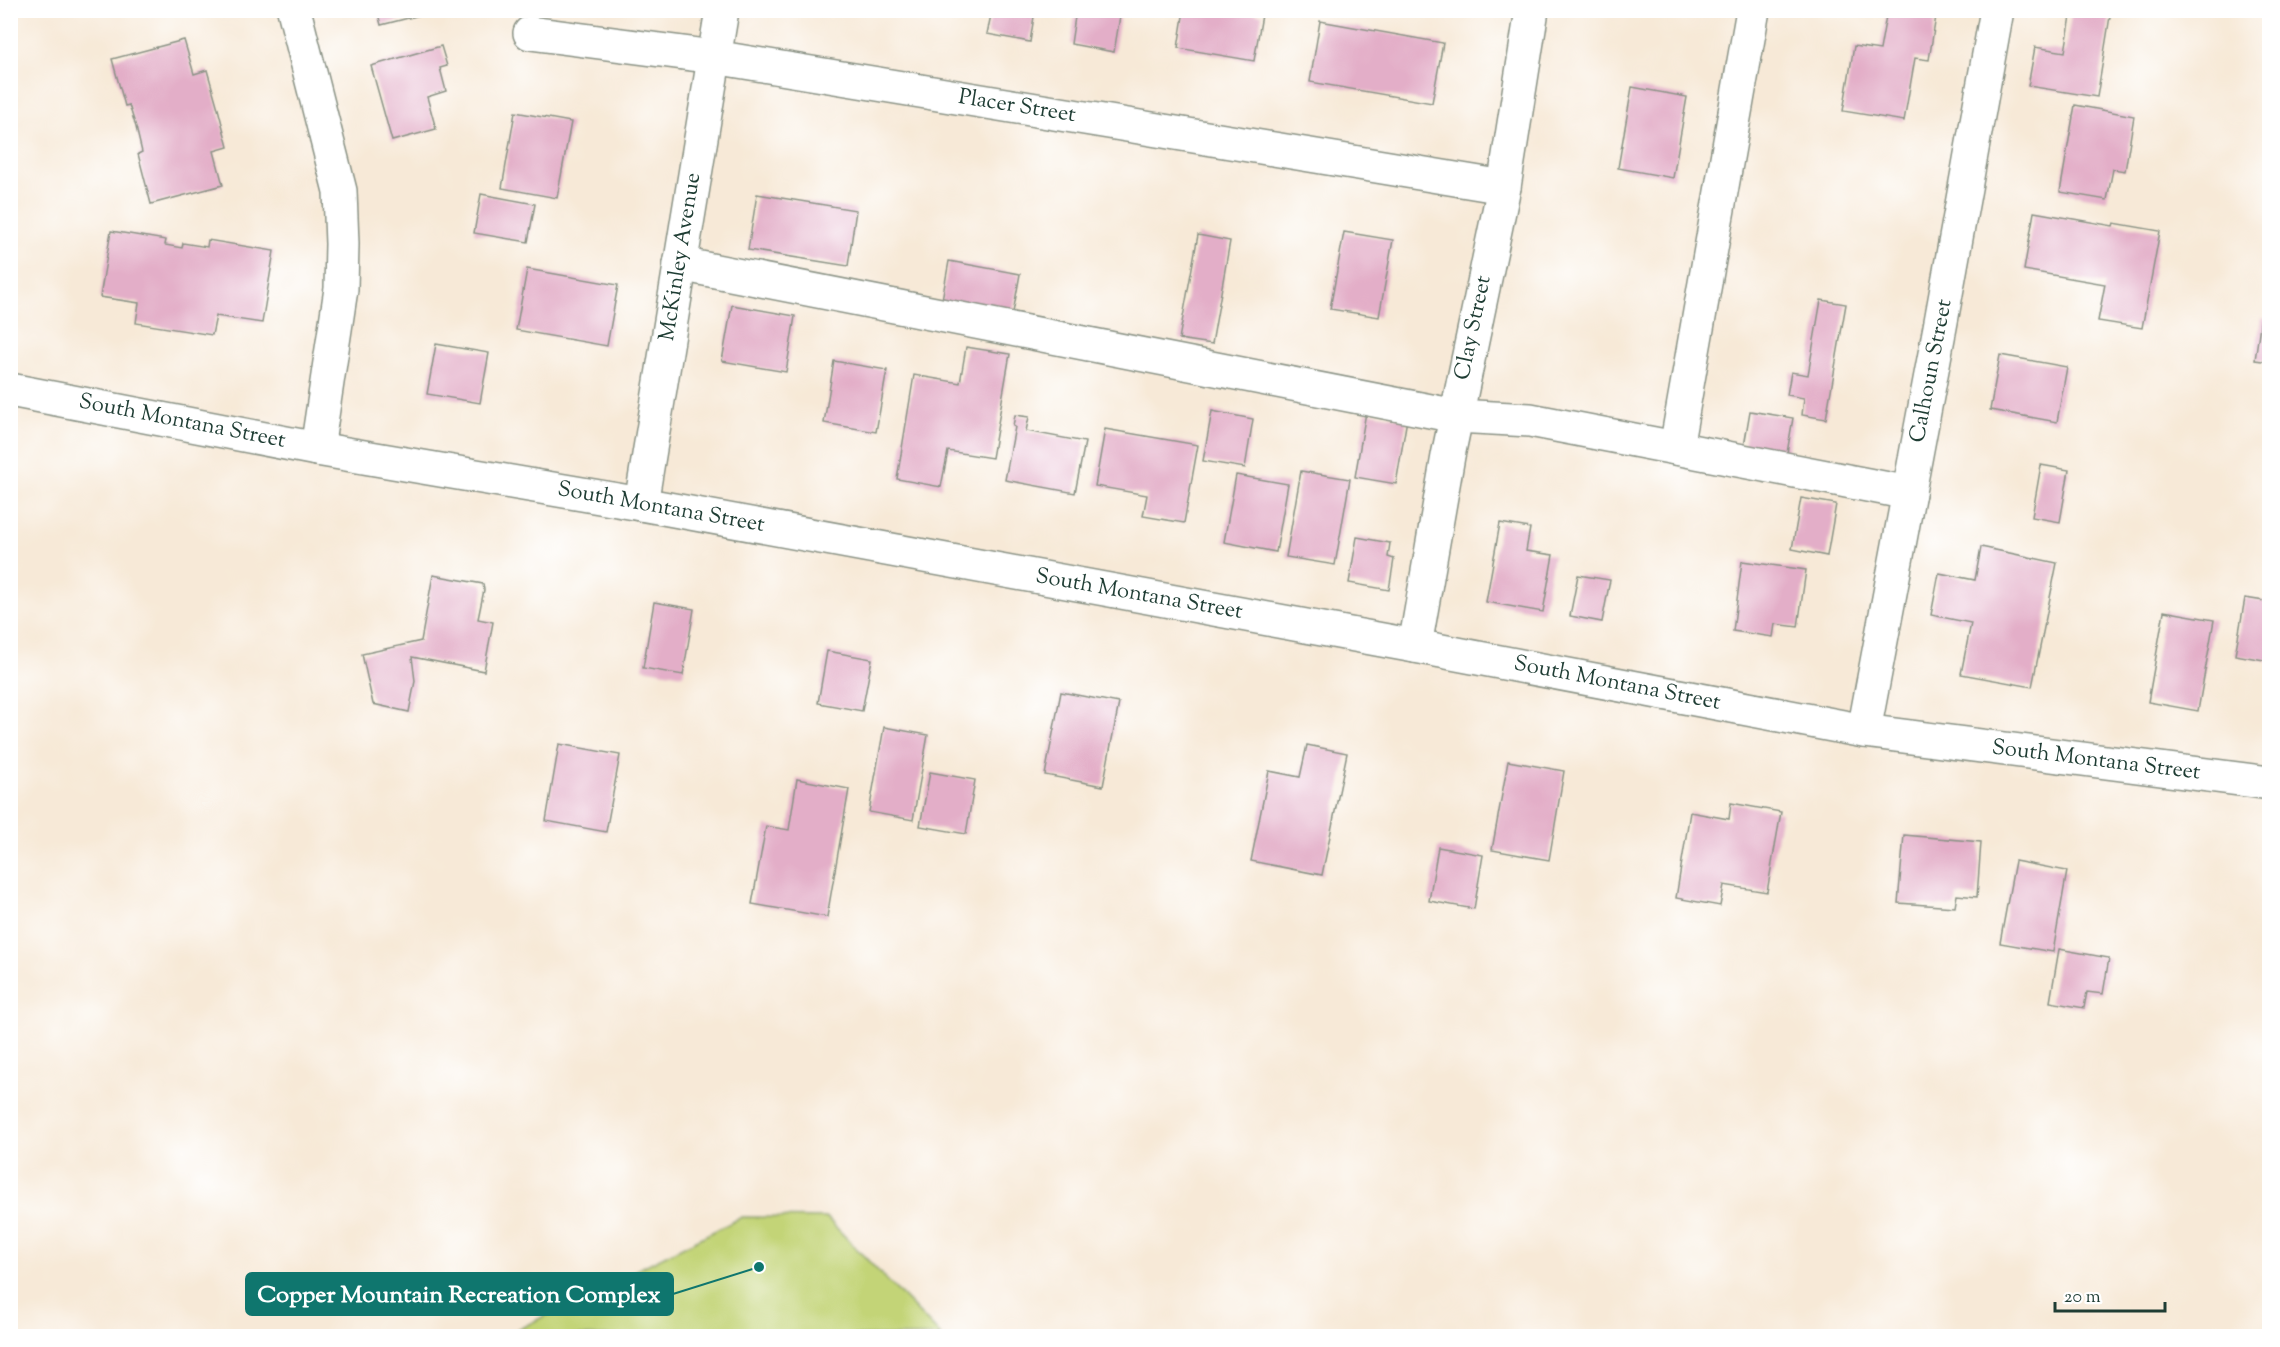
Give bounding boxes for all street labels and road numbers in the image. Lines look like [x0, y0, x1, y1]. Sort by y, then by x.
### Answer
street label: Placer Street [956, 82, 1078, 132]
street label: McKinley Avenue [652, 171, 710, 343]
street label: Clay Street [1447, 272, 1501, 383]
street label: Calhoun Street [1902, 296, 1962, 446]
street label: South Montana Street [76, 386, 289, 458]
street label: South Montana Street [555, 474, 768, 542]
street label: South Montana Street [1033, 561, 1246, 629]
street label: South Montana Street [1511, 648, 1724, 720]
street label: South Montana Street [1990, 732, 2203, 790]

